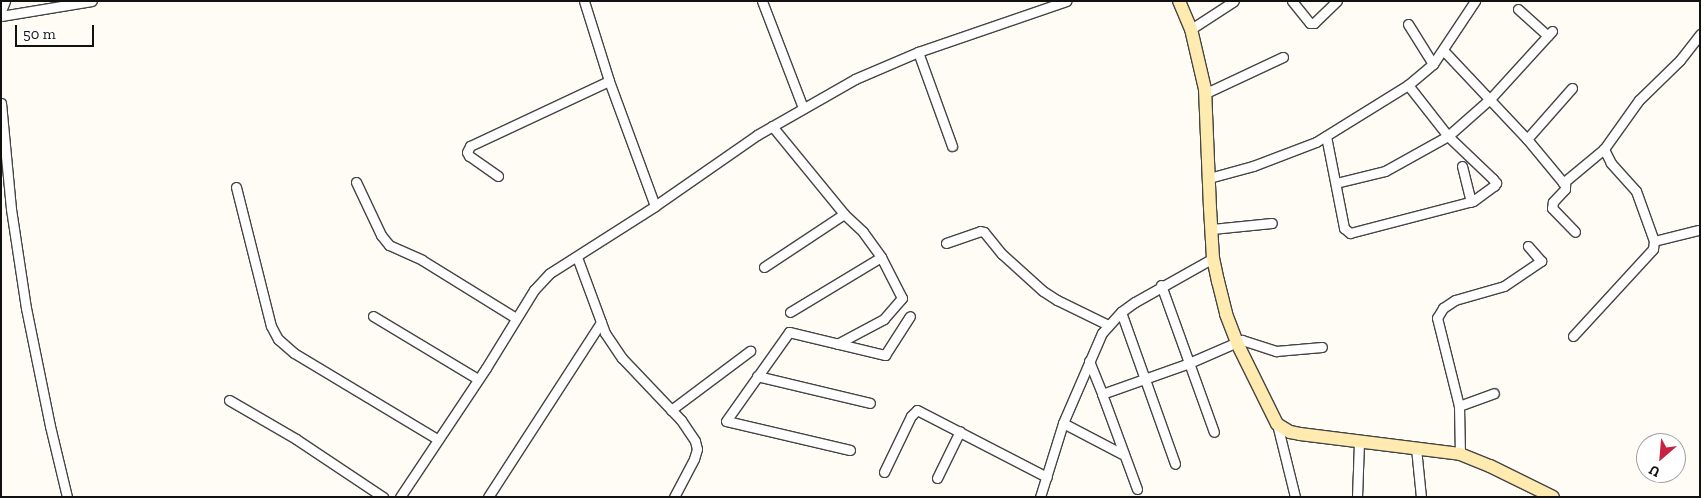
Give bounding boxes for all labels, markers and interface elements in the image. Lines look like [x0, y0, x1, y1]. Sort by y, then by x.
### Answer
scale bar [18, 15, 96, 47]
text: 50 m [23, 25, 56, 43]
north arrow [1636, 433, 1686, 483]
text: U [1646, 461, 1663, 481]

